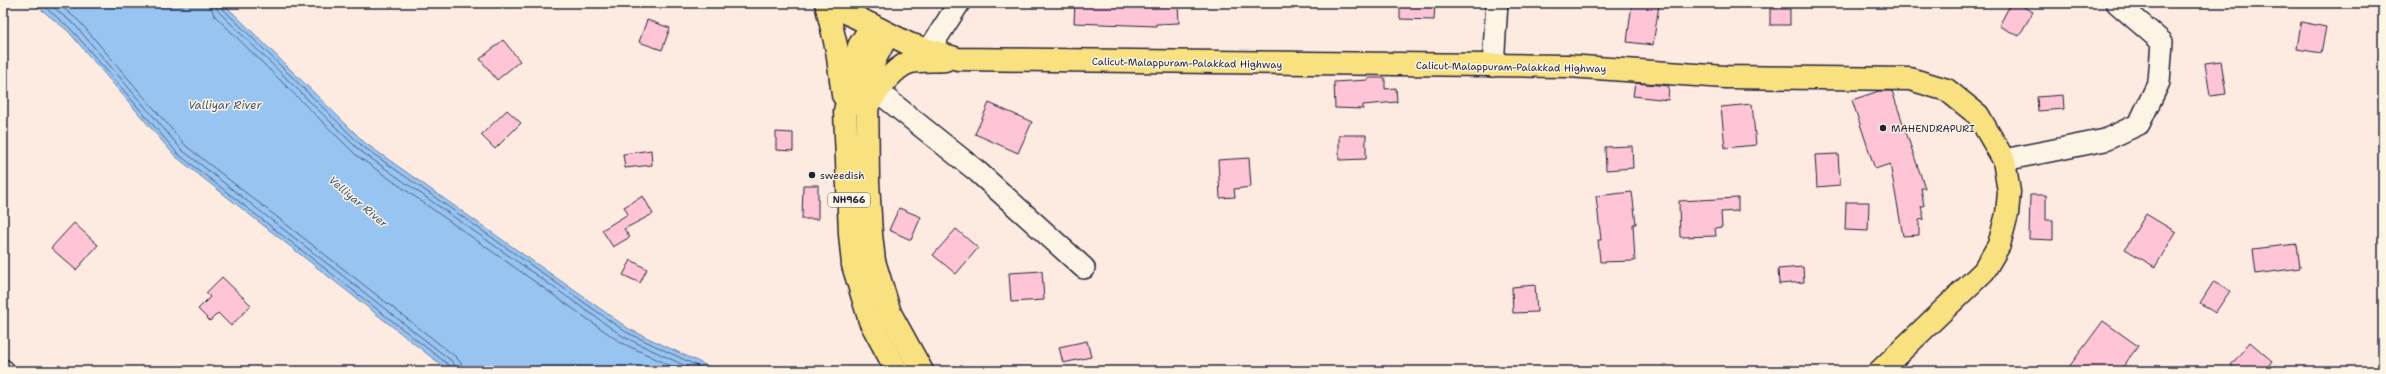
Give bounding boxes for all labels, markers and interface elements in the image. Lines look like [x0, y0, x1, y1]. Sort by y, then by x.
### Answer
street label: Calicut-Malappuram-Palakkad Highway [1092, 55, 1283, 71]
street label: Calicut-Malappuram-Palakkad Highway [1416, 59, 1607, 75]
water label: Valliyar River [188, 98, 262, 113]
place label: MAHENDRAPURI [1891, 122, 1975, 135]
marker: MAHENDRAPURI [1878, 123, 1888, 133]
place label: sweedish [820, 169, 864, 182]
marker: sweedish [807, 170, 817, 180]
water label: Velliyar River [325, 173, 391, 232]
road number: NH966 [828, 193, 870, 207]

